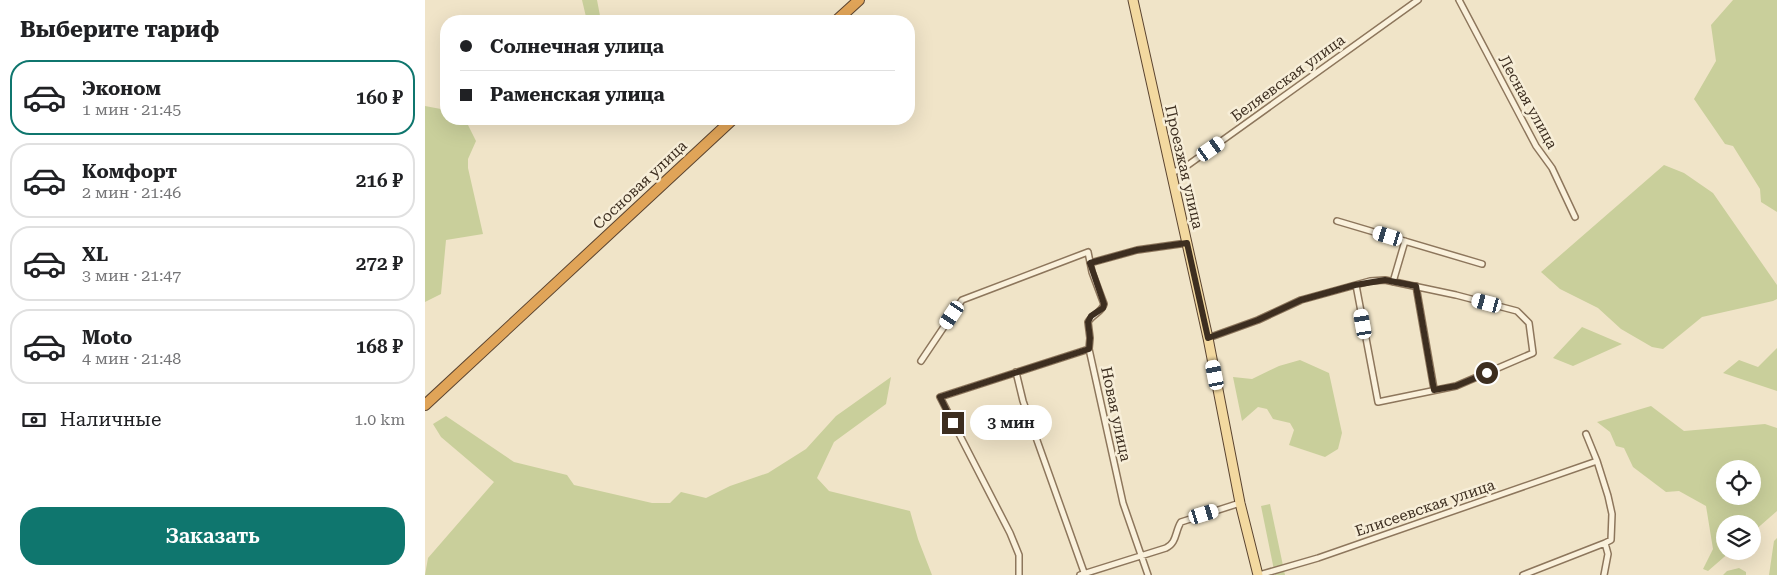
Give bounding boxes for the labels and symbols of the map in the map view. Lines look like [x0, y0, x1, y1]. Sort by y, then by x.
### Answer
street label: Беляевская улица [1228, 31, 1348, 125]
street label: Лесная улица [1495, 52, 1561, 152]
street label: Проезжая улица [1161, 103, 1207, 231]
car [1194, 134, 1227, 164]
street label: Сосновая улица [589, 137, 691, 233]
car [1371, 224, 1404, 248]
car [1470, 292, 1503, 314]
car [937, 298, 966, 332]
car [1353, 308, 1372, 340]
car [1204, 359, 1225, 391]
route start [1476, 362, 1498, 384]
street label: Новая улица [1097, 365, 1135, 463]
callout: 3 мин [971, 406, 1053, 440]
route end [942, 412, 964, 434]
street label: Елисеевская улица [1353, 476, 1497, 540]
car [1187, 502, 1220, 526]

